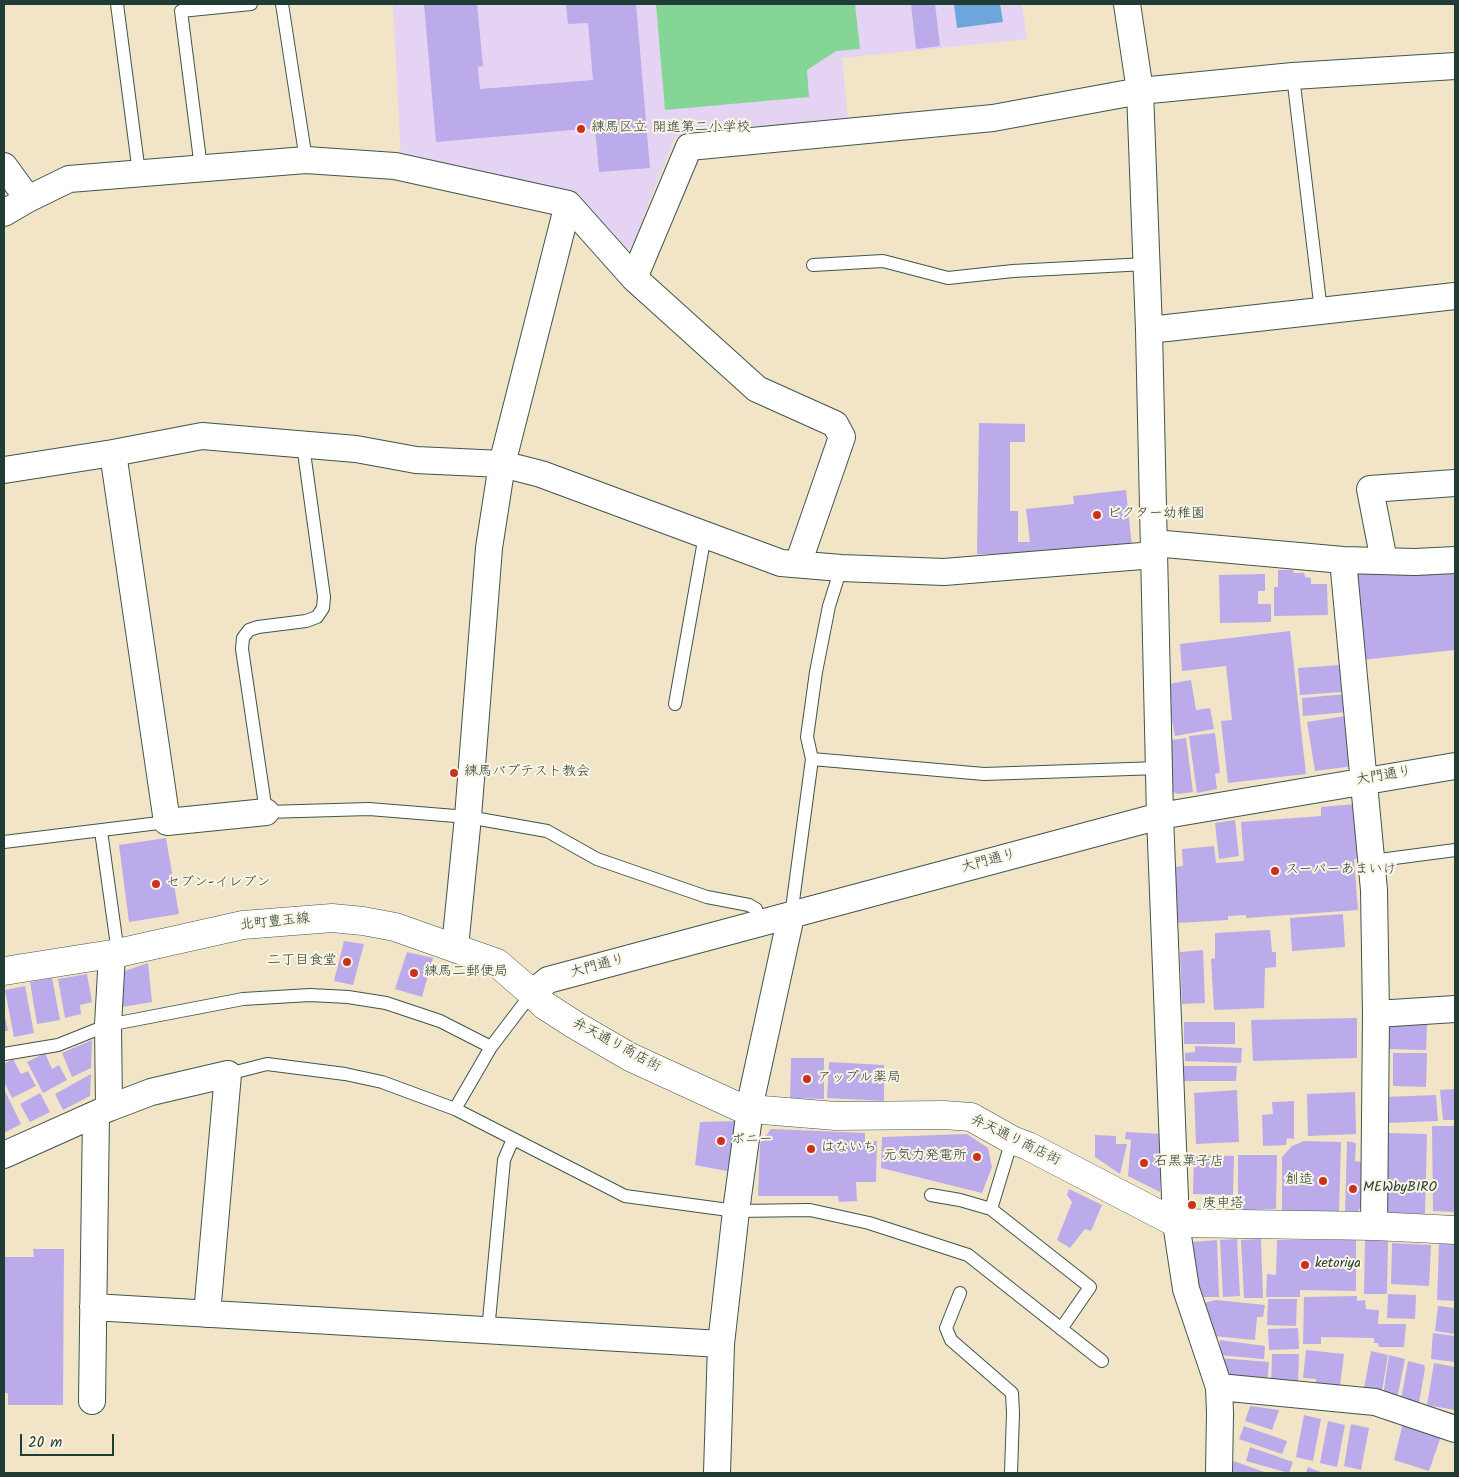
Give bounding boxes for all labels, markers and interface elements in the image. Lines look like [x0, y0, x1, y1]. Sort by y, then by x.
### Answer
place label: 練馬区立 開進第二小学校 [591, 121, 751, 137]
marker: 練馬区立 開進第二小学校 [575, 123, 587, 135]
place label: ビクター幼稚園 [1107, 507, 1205, 523]
marker: ビクター幼稚園 [1091, 509, 1103, 521]
street label: 大門通り [1355, 764, 1413, 790]
place label: 練馬バプテスト教会 [464, 765, 590, 781]
marker: 練馬バプテスト教会 [448, 767, 460, 779]
street label: 大門通り [960, 847, 1018, 877]
place label: スーパーあまいけ [1285, 863, 1396, 879]
marker: スーパーあまいけ [1269, 865, 1281, 877]
place label: セブン-イレブン [166, 876, 270, 892]
marker: セブン-イレブン [150, 878, 162, 890]
street label: 北町豊玉線 [239, 911, 311, 935]
street label: 大門通り [569, 952, 627, 982]
place label: 二丁目食堂 [267, 954, 337, 970]
marker: 二丁目食堂 [341, 956, 353, 968]
place label: 練馬二郵便局 [424, 965, 508, 981]
marker: 練馬二郵便局 [408, 967, 420, 979]
street label: 弁天通り商店街 [569, 1016, 663, 1076]
place label: アップル薬局 [817, 1071, 901, 1087]
marker: アップル薬局 [801, 1073, 813, 1085]
street label: 弁天通り商店街 [967, 1112, 1063, 1170]
place label: ポニー [731, 1133, 773, 1149]
marker: ポニー [715, 1135, 727, 1147]
place label: はないち [821, 1141, 877, 1157]
marker: はないち [805, 1143, 817, 1155]
place label: 元気力発電所 [883, 1149, 967, 1165]
marker: 元気力発電所 [971, 1151, 983, 1163]
place label: 石黒菓子店 [1154, 1155, 1224, 1171]
marker: 石黒菓子店 [1138, 1157, 1150, 1169]
place label: 創造 [1285, 1173, 1313, 1189]
marker: 創造 [1317, 1175, 1329, 1187]
place label: MEWbyBIRO [1363, 1181, 1437, 1197]
marker: MEWbyBIRO [1347, 1183, 1359, 1195]
place label: 庚申塔 [1202, 1197, 1244, 1213]
marker: 庚申塔 [1186, 1199, 1198, 1211]
place label: ketoriya [1315, 1257, 1361, 1273]
marker: ketoriya [1299, 1259, 1311, 1271]
scale bar [22, 1424, 116, 1456]
text: 20 m [28, 1431, 62, 1455]

